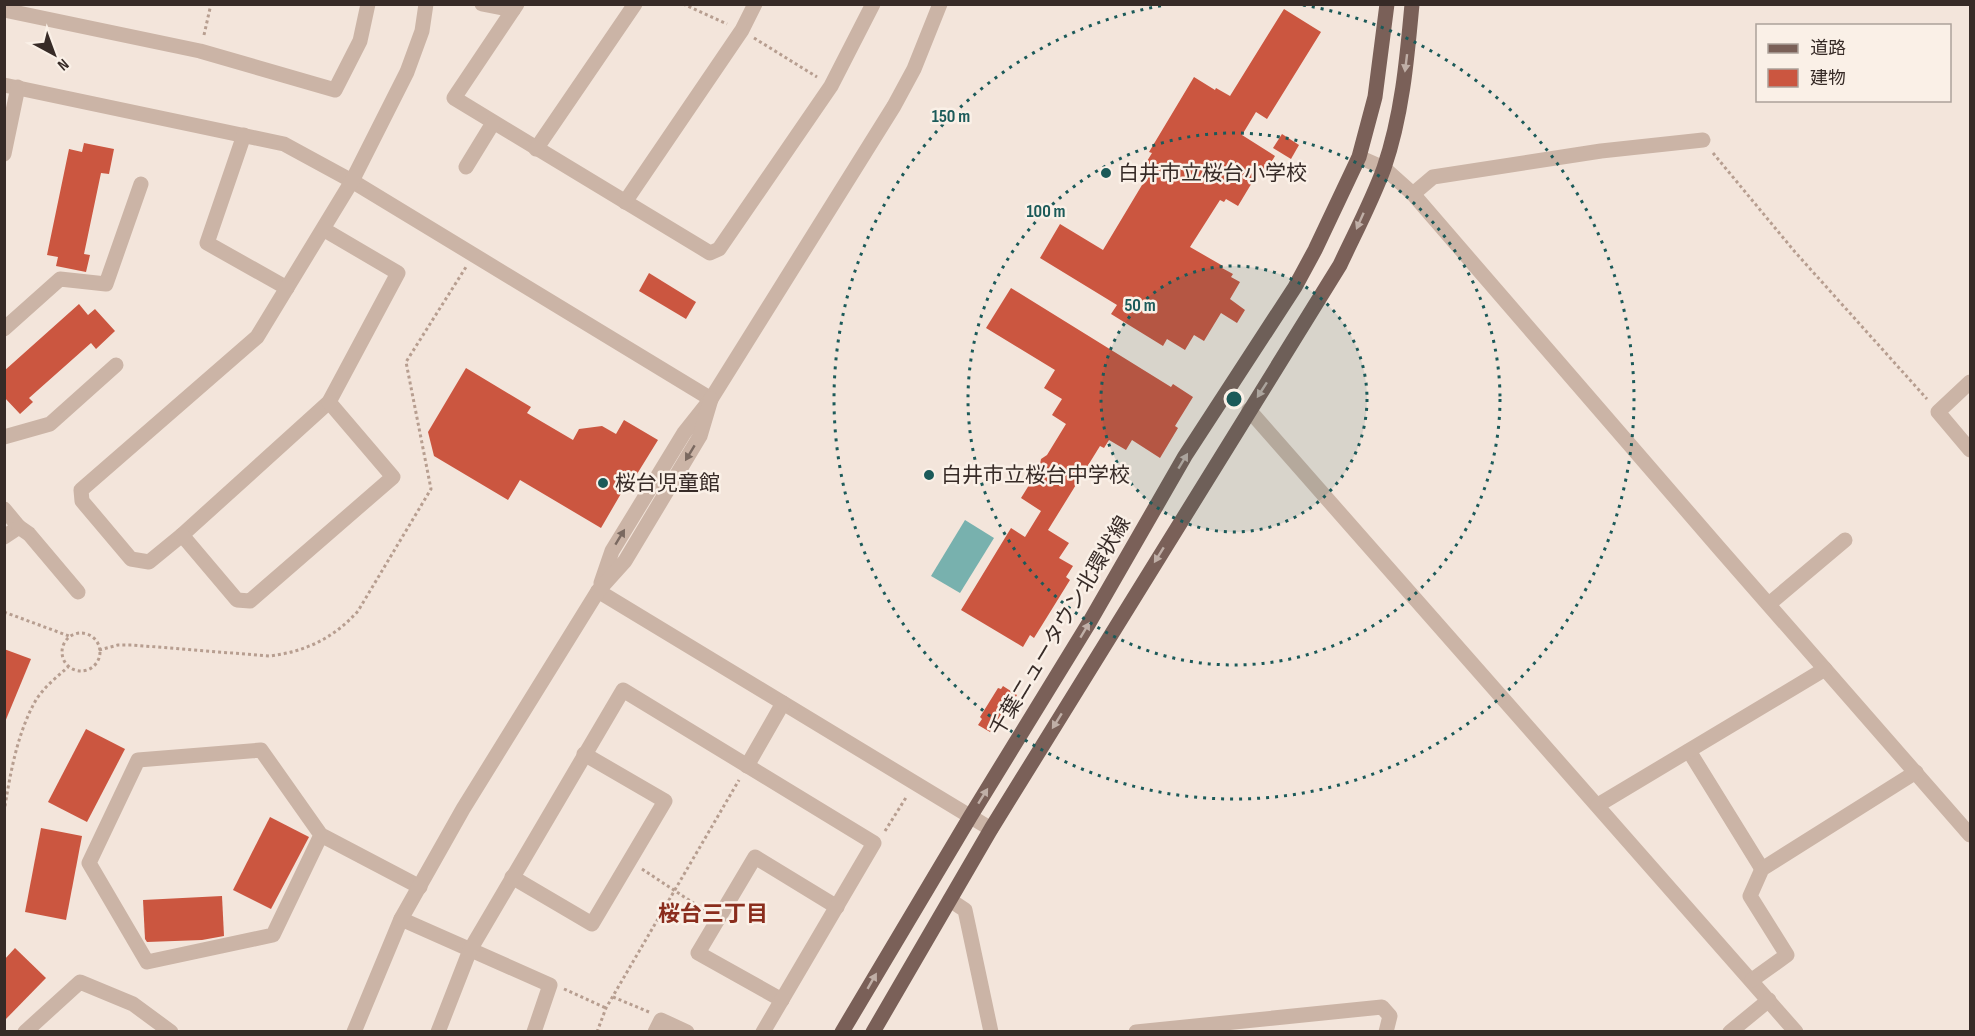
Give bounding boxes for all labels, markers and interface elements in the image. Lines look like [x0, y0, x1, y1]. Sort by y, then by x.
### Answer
north arrow [24, 24, 84, 84]
legend [1756, 24, 1951, 102]
text: 道路 [1810, 38, 1846, 59]
one-way arrow [1402, 53, 1411, 72]
text: N [53, 54, 72, 74]
text: 建物 [1810, 68, 1846, 89]
text: 150 m [932, 106, 970, 127]
place label: 白井市立桜台小学校 [1118, 161, 1307, 186]
marker: 白井市立桜台小学校 [1099, 166, 1113, 180]
text: 100 m [1027, 201, 1066, 222]
one-way arrow [1355, 213, 1364, 230]
text: 50 m [1124, 295, 1156, 316]
one-way arrow [1257, 382, 1268, 398]
centre of rings [1224, 389, 1244, 409]
one-way arrow [684, 445, 695, 461]
one-way arrow [1177, 453, 1188, 469]
place label: 白井市立桜台中学校 [941, 463, 1130, 488]
marker: 白井市立桜台中学校 [922, 468, 936, 482]
place label: 桜台児童館 [615, 471, 720, 496]
marker: 桜台児童館 [596, 476, 610, 490]
street label: 千葉ニュータウン北環状線 [985, 512, 1136, 741]
one-way arrow [615, 529, 626, 545]
one-way arrow [1154, 547, 1165, 564]
one-way arrow [1079, 621, 1090, 638]
one-way arrow [1052, 713, 1063, 729]
one-way arrow [977, 787, 988, 804]
district label: 桜台三丁目 [658, 901, 768, 928]
one-way arrow [867, 972, 877, 989]

